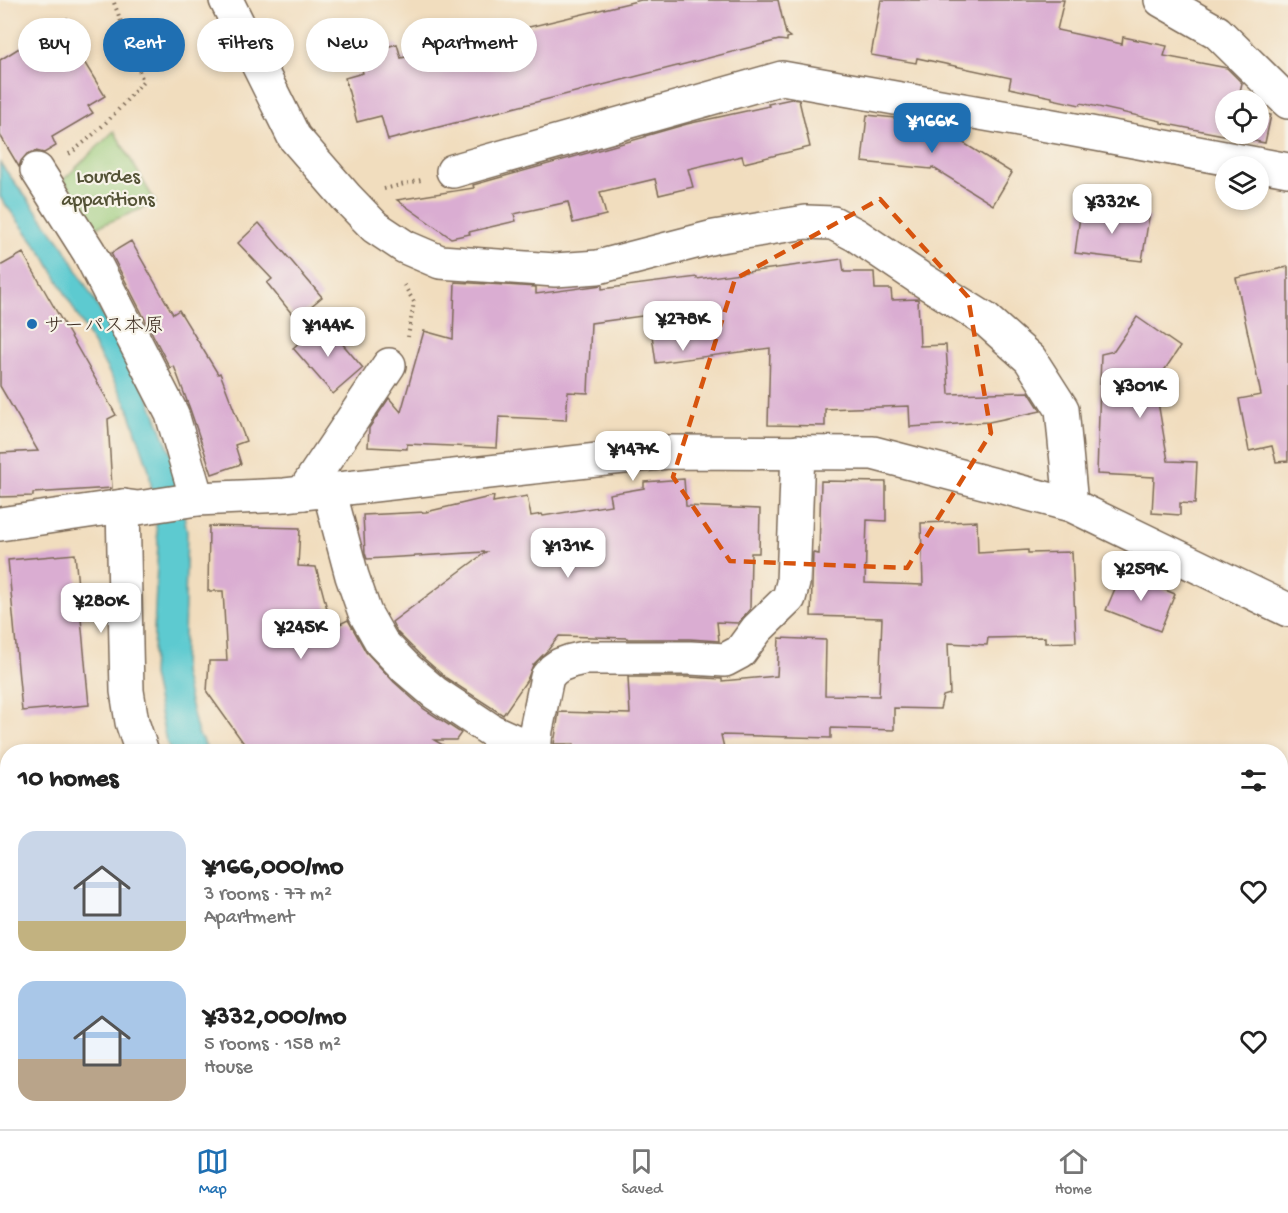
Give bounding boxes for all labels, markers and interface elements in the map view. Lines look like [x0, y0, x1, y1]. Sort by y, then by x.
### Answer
chip: Buy [18, 18, 91, 72]
chip: Rent [103, 18, 185, 72]
chip: Filters [197, 18, 294, 72]
chip: New [306, 18, 389, 72]
chip: Apartment [401, 18, 537, 72]
map controls [1215, 90, 1269, 210]
button: locate [1215, 90, 1269, 144]
pin: ¥166K [890, 103, 974, 154]
text: ¥166K [908, 111, 956, 134]
button: layers [1215, 156, 1269, 210]
park label: Lourdes apparitions [61, 167, 155, 213]
pin: ¥332K [1070, 184, 1154, 235]
text: ¥332K [1087, 192, 1137, 215]
pin: ¥278K [641, 301, 725, 352]
pin: ¥144K [286, 307, 370, 358]
text: ¥278K [657, 309, 709, 332]
place label: サーパス本原 [44, 315, 164, 339]
text: ¥144K [304, 315, 352, 338]
marker: サーパス本原 [25, 317, 39, 331]
pin: ¥301K [1098, 368, 1182, 419]
text: ¥301K [1115, 376, 1165, 399]
pin: ¥147K [591, 431, 675, 482]
text: ¥147K [609, 439, 657, 462]
pin: ¥131K [526, 528, 610, 579]
text: ¥131K [545, 536, 591, 559]
pin: ¥259K [1099, 551, 1183, 602]
text: ¥259K [1116, 559, 1166, 582]
pin: ¥280K [59, 583, 143, 634]
text: ¥280K [75, 591, 127, 614]
pin: ¥245K [259, 609, 343, 660]
text: ¥245K [276, 617, 326, 640]
icon: filters [1237, 764, 1270, 797]
text: 10 homes [18, 765, 118, 796]
text: ¥166,000/mo [204, 853, 344, 884]
icon: home [66, 855, 138, 927]
icon: heart [1237, 875, 1270, 908]
text: 3 rooms · 77 m² [204, 884, 332, 907]
text: Apartment [204, 907, 294, 930]
text: ¥332,000/mo [204, 1003, 346, 1034]
icon: home [66, 1005, 138, 1077]
icon: heart [1237, 1025, 1270, 1058]
text: 5 rooms · 158 m² [204, 1034, 341, 1057]
text: House [204, 1057, 253, 1080]
tab: Map [196, 1145, 229, 1200]
tab: Saved [621, 1145, 662, 1200]
tab: Home [1055, 1145, 1092, 1200]

